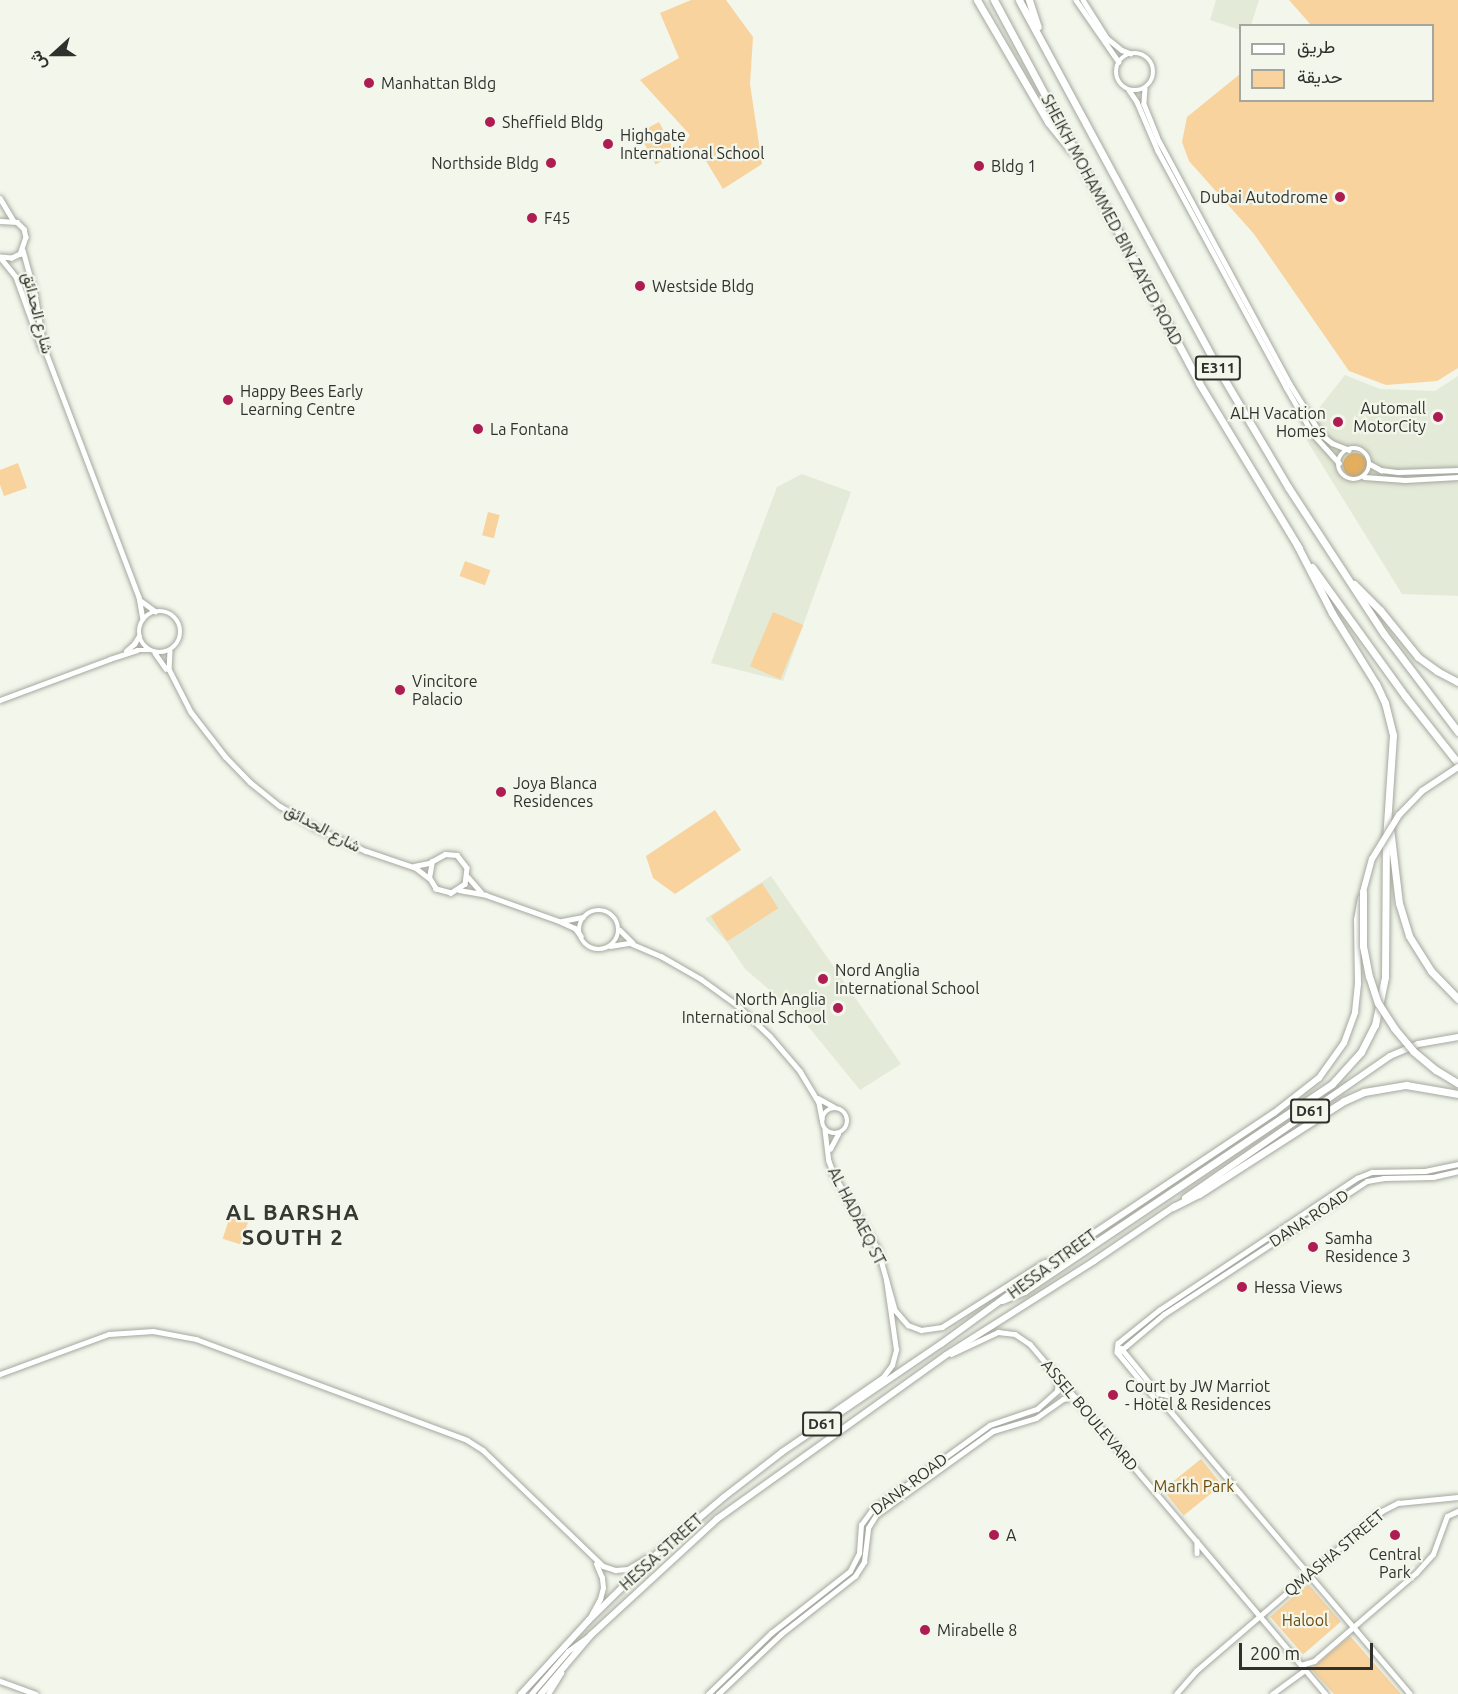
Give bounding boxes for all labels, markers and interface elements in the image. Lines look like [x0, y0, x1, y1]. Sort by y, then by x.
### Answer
north arrow [24, 24, 84, 84]
legend [1239, 24, 1434, 102]
text: طريق [1297, 36, 1335, 56]
text: ش [25, 48, 49, 73]
text: حديقة [1297, 66, 1343, 86]
place label: Manhattan Bldg [381, 73, 496, 93]
marker: Manhattan Bldg [362, 76, 376, 90]
street label: SHEIKH MOHAMMED BIN ZAYED ROAD [1037, 91, 1187, 349]
place label: Sheffield Bldg [502, 112, 603, 132]
marker: Sheffield Bldg [483, 115, 497, 129]
place label: Highgate International School [620, 125, 764, 163]
marker: Highgate International School [601, 137, 615, 151]
place label: Northside Bldg [431, 153, 539, 173]
marker: Northside Bldg [544, 156, 558, 170]
place label: Bldg 1 [991, 156, 1037, 176]
marker: Bldg 1 [972, 159, 986, 173]
place label: Dubai Autodrome [1200, 187, 1328, 207]
marker: Dubai Autodrome [1333, 190, 1347, 204]
place label: F45 [544, 208, 570, 228]
marker: F45 [525, 211, 539, 225]
street label: شارع الحدائق [19, 270, 57, 356]
place label: Westside Bldg [652, 276, 754, 296]
marker: Westside Bldg [633, 279, 647, 293]
road number: E311 [1194, 356, 1242, 380]
place label: Happy Bees Early Learning Centre [240, 381, 363, 419]
marker: Happy Bees Early Learning Centre [221, 393, 235, 407]
place label: Automall MotorCity [1353, 398, 1426, 436]
place label: ALH Vacation Homes [1230, 403, 1326, 441]
marker: Automall MotorCity [1431, 410, 1445, 424]
marker: ALH Vacation Homes [1331, 415, 1345, 429]
place label: La Fontana [490, 419, 569, 439]
marker: La Fontana [471, 422, 485, 436]
place label: Vincitore Palacio [412, 671, 478, 709]
marker: Vincitore Palacio [393, 683, 407, 697]
place label: Joya Blanca Residences [513, 773, 597, 811]
marker: Joya Blanca Residences [494, 785, 508, 799]
street label: شارع الحدائق [282, 800, 364, 856]
place label: Nord Anglia International School [835, 960, 979, 998]
marker: Nord Anglia International School [816, 972, 830, 986]
place label: North Anglia International School [682, 989, 826, 1027]
marker: North Anglia International School [831, 1001, 845, 1015]
road number: D61 [1289, 1099, 1331, 1123]
street label: AL HADAEQ ST [824, 1164, 890, 1268]
street label: DANA ROAD [1266, 1185, 1352, 1251]
district label: AL BARSHA SOUTH 2 [226, 1198, 360, 1250]
street label: HESSA STREET [1004, 1225, 1100, 1303]
place label: Samha Residence 3 [1325, 1228, 1411, 1266]
marker: Samha Residence 3 [1306, 1240, 1320, 1254]
place label: Hessa Views [1254, 1277, 1343, 1297]
marker: Hessa Views [1235, 1280, 1249, 1294]
street label: ASSEL BOULEVARD [1038, 1355, 1142, 1475]
place label: Court by JW Marriot - Hotel & Residences [1125, 1376, 1271, 1414]
marker: Court by JW Marriot - Hotel & Residences [1106, 1388, 1120, 1402]
road number: D61 [801, 1412, 843, 1436]
street label: DANA ROAD [867, 1449, 951, 1519]
park label: Markh Park [1154, 1476, 1234, 1496]
street label: QMASHA STREET [1280, 1506, 1388, 1600]
street label: HESSA STREET [616, 1510, 706, 1594]
place label: A [1006, 1525, 1016, 1545]
marker: A [987, 1528, 1001, 1542]
marker: Central Park [1388, 1528, 1402, 1542]
place label: Central Park [1369, 1544, 1421, 1582]
park label: Halool [1282, 1610, 1328, 1630]
place label: Mirabelle 8 [937, 1620, 1017, 1640]
marker: Mirabelle 8 [918, 1623, 932, 1637]
scale bar [1242, 1631, 1376, 1669]
text: 200 m [1250, 1643, 1300, 1663]

